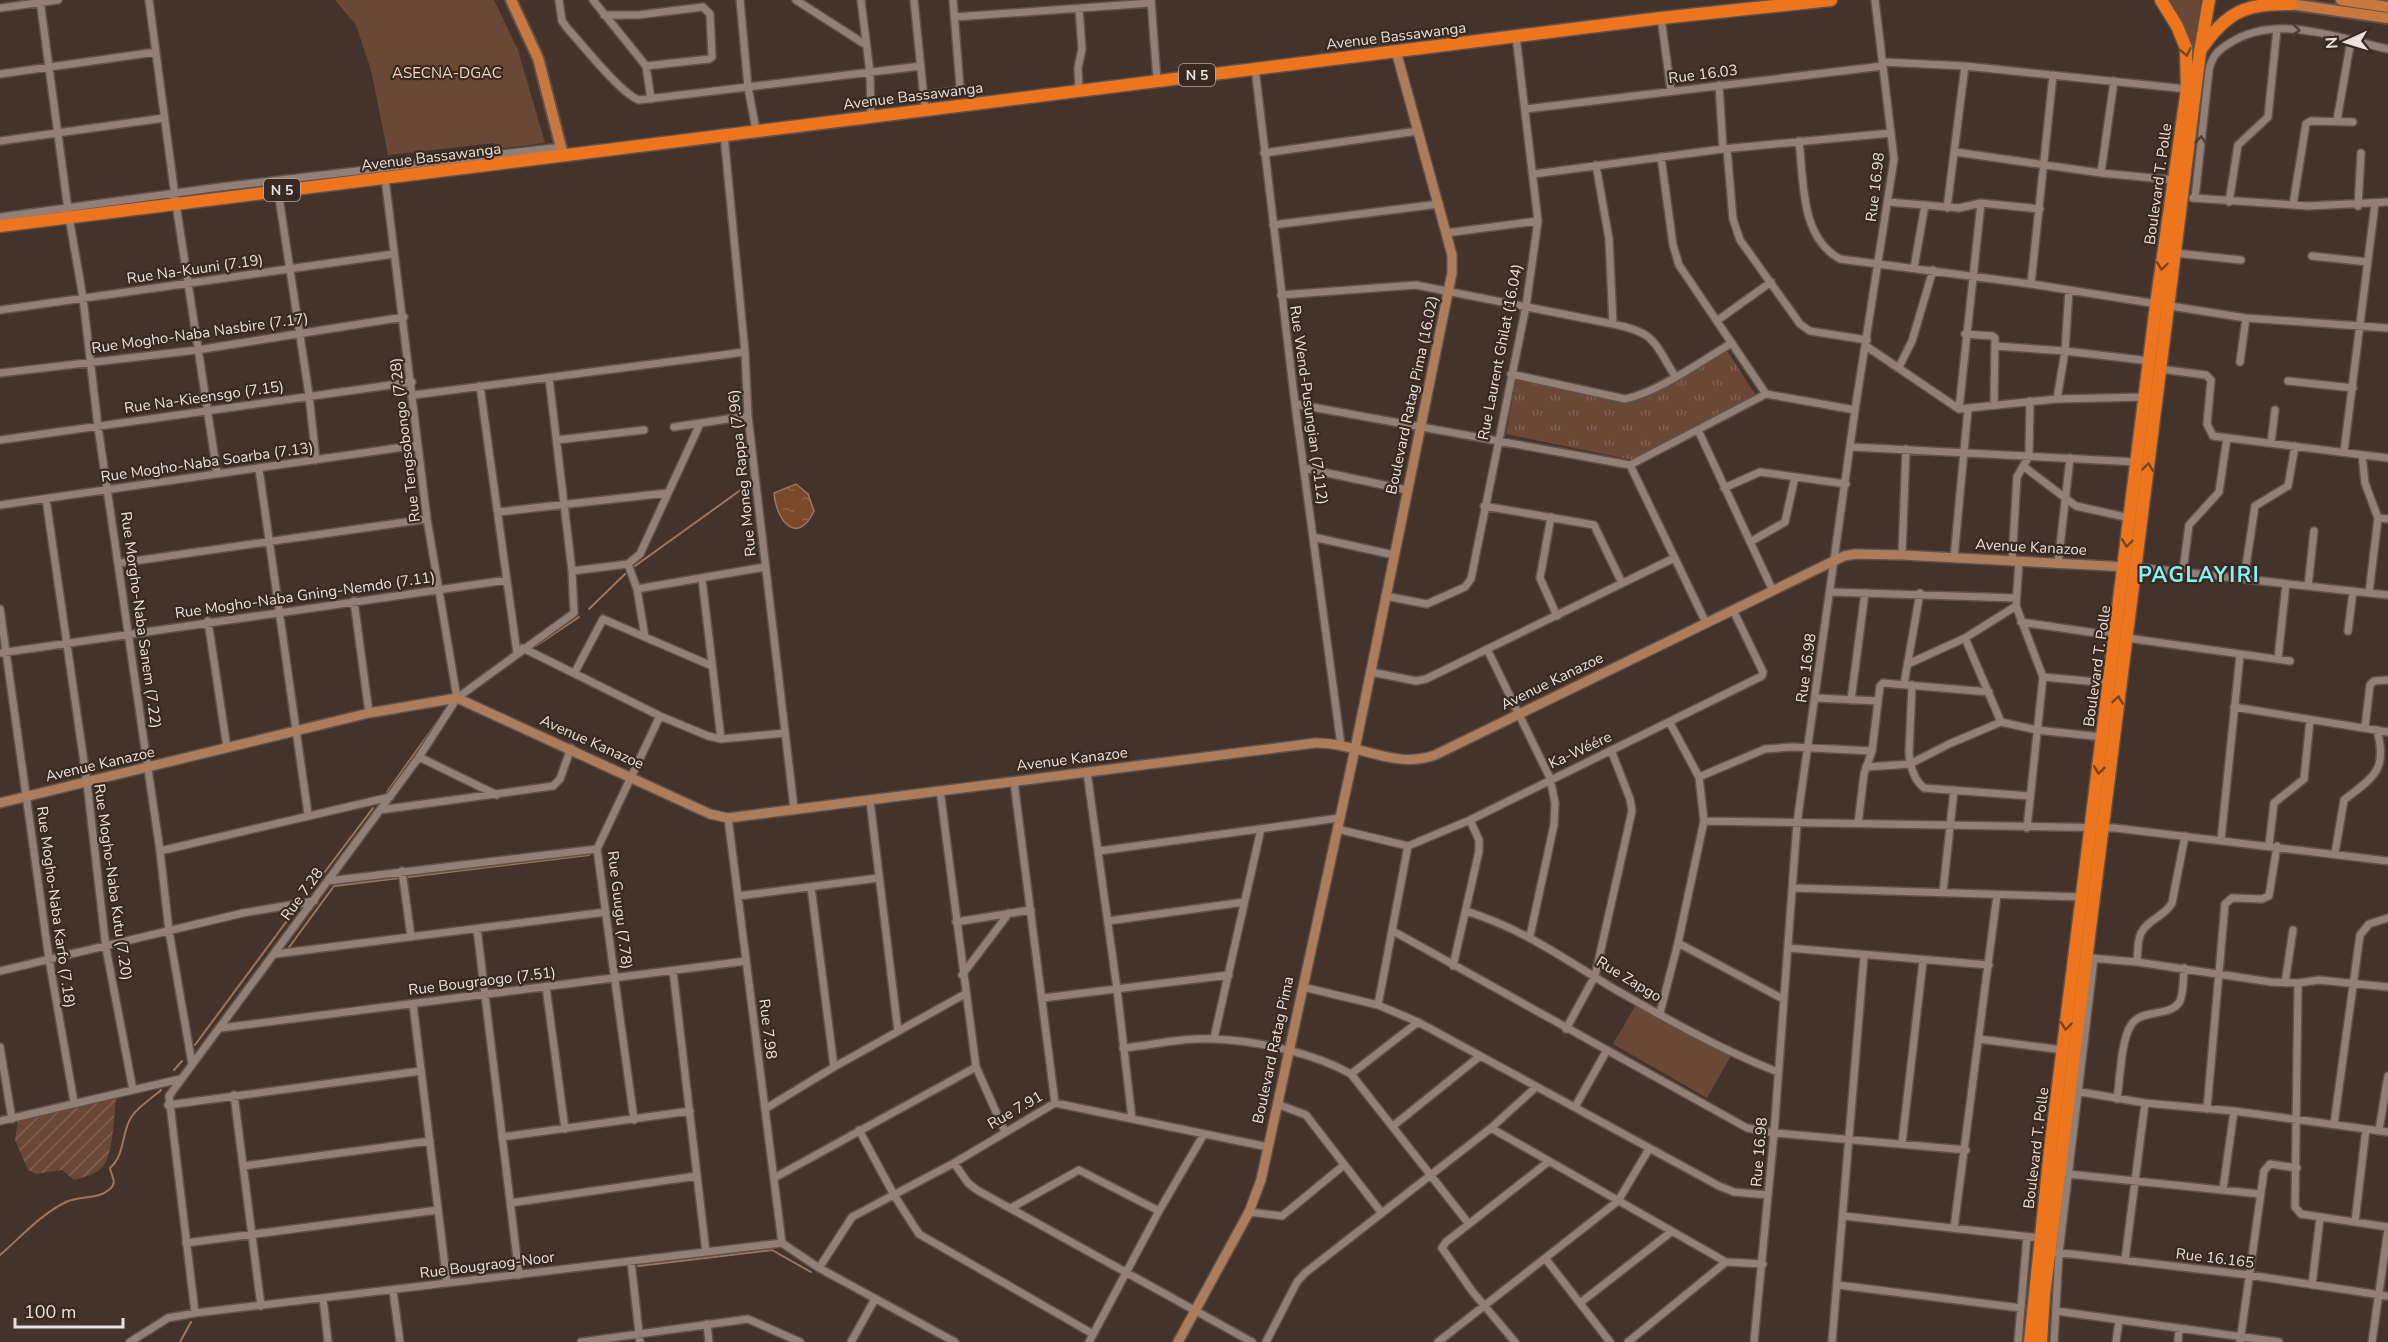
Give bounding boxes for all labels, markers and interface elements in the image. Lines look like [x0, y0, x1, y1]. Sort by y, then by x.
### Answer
north arrow [2316, 12, 2376, 72]
street label: Avenue Bassawanga [1325, 17, 1467, 55]
one-way arrow [2291, 23, 2300, 36]
text: N [2321, 36, 2343, 50]
one-way arrow [2179, 47, 2192, 57]
street label: Rue 16.03 [1667, 60, 1739, 88]
park label: ASECNA-DGAC [392, 63, 502, 83]
road number: N 5 [1179, 64, 1215, 86]
street label: Avenue Bassawanga [842, 77, 984, 115]
street label: Boulevard T. Polle [2140, 122, 2176, 246]
one-way arrow [2194, 136, 2207, 145]
street label: Avenue Bassawanga [360, 138, 502, 176]
street label: Rue 16.98 [1861, 151, 1889, 223]
road number: N 5 [264, 179, 300, 201]
street label: Rue Na-Kuuni (7.19) [126, 250, 264, 288]
street label: Rue Laurent Ghilat (16.04) [1473, 262, 1527, 442]
one-way arrow [2156, 262, 2168, 271]
street label: Boulevard Ratag Pima (16.02) [1381, 294, 1443, 496]
street label: Rue Wend-Pusungian (7.112) [1285, 304, 1333, 506]
street label: Rue Mogho-Naba Nasbire (7.17) [90, 308, 310, 358]
street label: Rue Tengsobongo (7.28) [385, 357, 425, 523]
street label: Rue Na-Kieensgo (7.15) [123, 376, 285, 418]
street label: Rue Moneg Rappa (7.96) [723, 389, 761, 557]
street label: Rue Mogho-Naba Soarba (7.13) [99, 437, 315, 487]
one-way arrow [2141, 463, 2154, 472]
street label: Rue Morgho-Naba Sanem (7.22) [116, 510, 166, 730]
street label: Avenue Kanazoe [1975, 534, 2087, 560]
one-way arrow [2121, 539, 2134, 548]
district label: PAGLAYIRI [2138, 561, 2260, 589]
street label: Rue Mogho-Naba Gning-Nemdo (7.11) [174, 567, 436, 623]
street label: Boulevard T. Polle [2079, 604, 2115, 728]
street label: Rue 16.98 [1791, 632, 1821, 704]
street label: Avenue Kanazoe [1497, 647, 1607, 714]
one-way arrow [2112, 696, 2124, 705]
street label: Avenue Kanazoe [537, 710, 647, 774]
street label: Ka-Wéére [1545, 727, 1615, 773]
street label: Avenue Kanazoe [43, 742, 157, 786]
street label: Avenue Kanazoe [1015, 742, 1129, 776]
one-way arrow [2093, 766, 2105, 775]
street label: Rue Mogho-Naba Kutu (7.20) [89, 782, 137, 982]
street label: Rue Mogho-Naba Karfo (7.18) [32, 805, 80, 1009]
street label: Rue Guugu (7.78) [603, 850, 637, 970]
street label: Rue 7.28 [276, 864, 328, 924]
street label: Rue Zapgo [1593, 952, 1665, 1006]
street label: Rue Bougraogo (7.51) [407, 962, 557, 1000]
street label: Boulevard Ratag Pima [1248, 974, 1298, 1126]
street label: Rue 7.98 [754, 998, 782, 1060]
one-way arrow [2061, 1022, 2073, 1031]
street label: Rue 7.91 [984, 1086, 1046, 1134]
street label: Boulevard T. Polle [2019, 1086, 2053, 1210]
street label: Rue 16.98 [1746, 1116, 1772, 1188]
street label: Rue 16.165 [2175, 1243, 2255, 1273]
street label: Rue Bougraog-Noor [418, 1247, 556, 1283]
scale bar [15, 1291, 123, 1329]
text: 100 m [24, 1300, 76, 1324]

